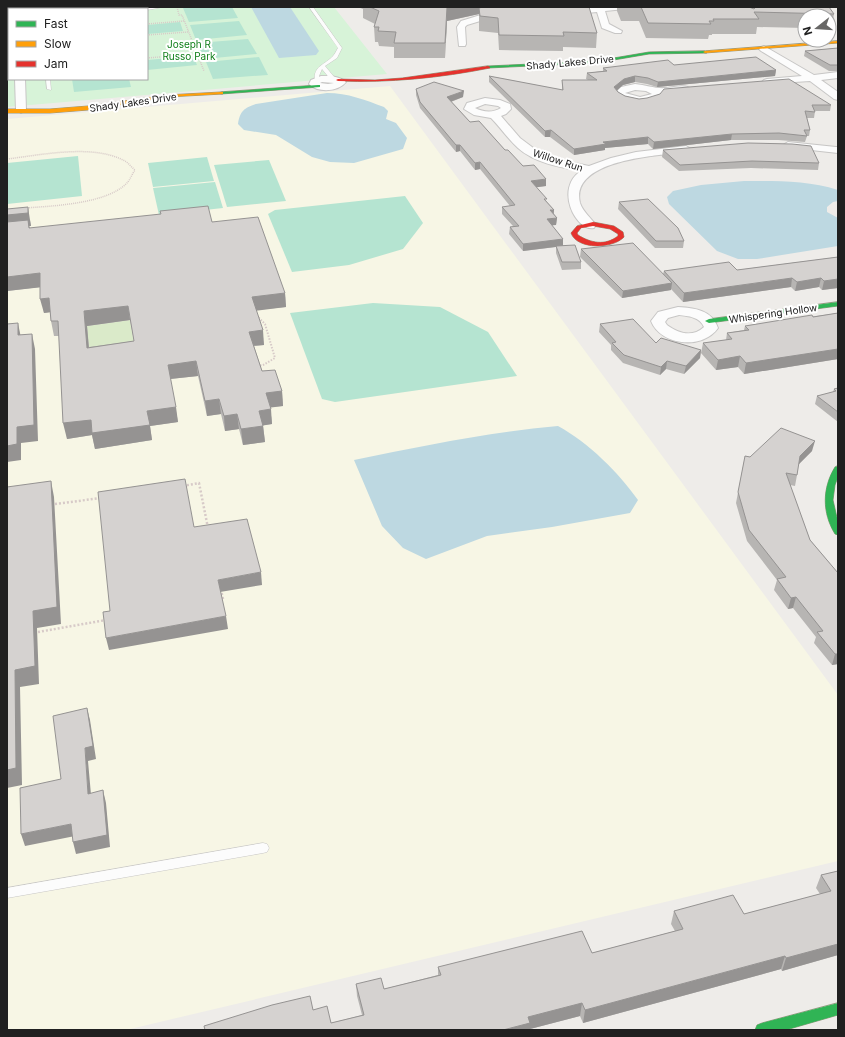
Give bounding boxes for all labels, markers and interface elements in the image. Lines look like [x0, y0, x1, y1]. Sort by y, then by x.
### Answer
legend [8, 8, 148, 80]
north arrow [797, 8, 837, 48]
text: Fast [44, 16, 68, 31]
text: N [800, 25, 815, 37]
text: Slow [44, 36, 72, 51]
park label: Joseph R Russo Park [162, 38, 216, 62]
street label: Shady Lakes Drive [526, 52, 614, 72]
text: Jam [44, 56, 68, 71]
street label: Shady Lakes Drive [89, 90, 177, 114]
street label: Willow Run [531, 146, 585, 174]
street label: Whispering Hollow [728, 301, 818, 325]

